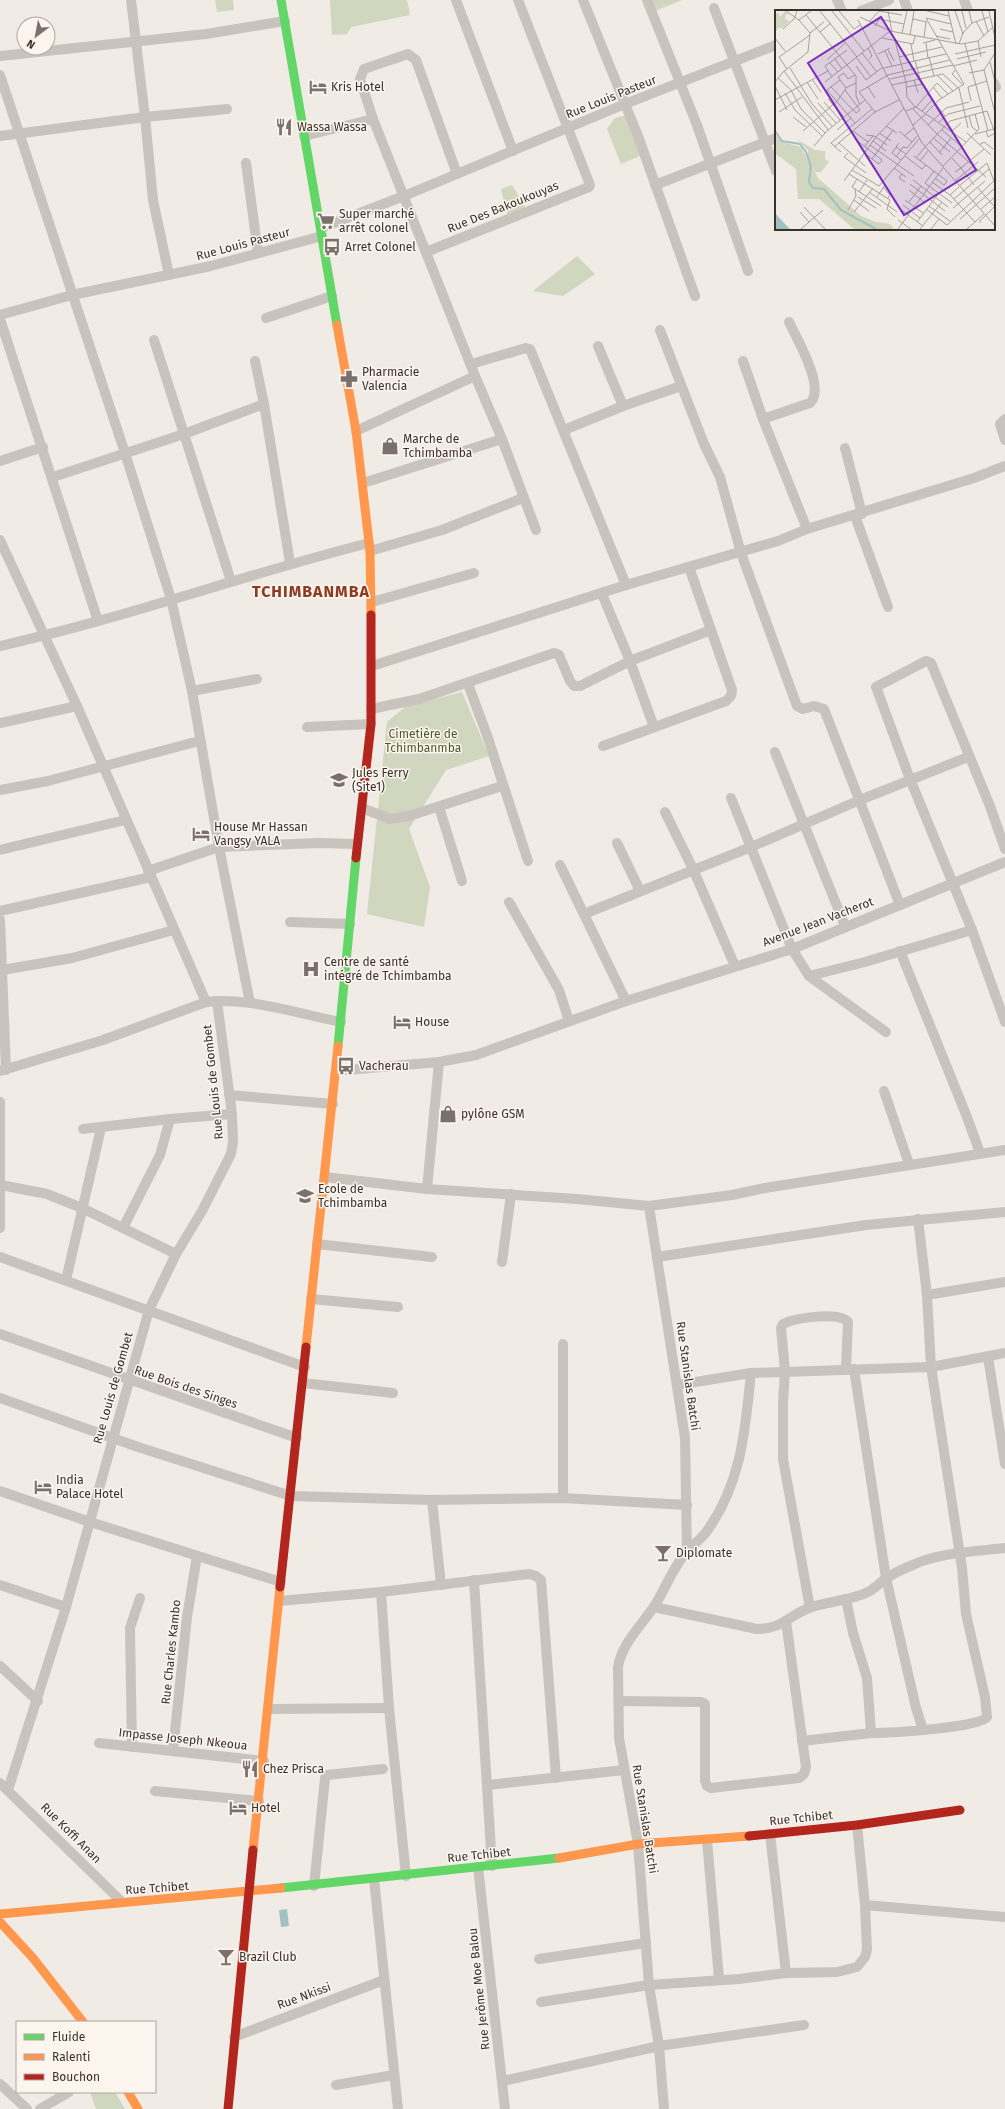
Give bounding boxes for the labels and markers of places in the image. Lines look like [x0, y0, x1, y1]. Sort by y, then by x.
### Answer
hotel icon: Kris Hotel [308, 77, 328, 97]
place label: Kris Hotel [331, 80, 385, 94]
restaurant icon: Wassa Wassa [274, 117, 294, 137]
place label: Wassa Wassa [297, 120, 367, 134]
place label: Super marché arrêt colonel [339, 207, 414, 235]
supermarket icon: Super marché arrêt colonel [316, 211, 336, 231]
bus stop icon: Arret Colonel [322, 237, 342, 257]
place label: Arret Colonel [345, 240, 416, 254]
place label: Pharmacie Valencia [362, 365, 419, 393]
pharmacy icon: Pharmacie Valencia [339, 369, 359, 389]
place label: Marche de Tchimbamba [403, 432, 472, 460]
shop icon: Marche de Tchimbamba [380, 436, 400, 456]
place label: Jules Ferry (Site1) [352, 766, 409, 794]
school or university icon: Jules Ferry (Site1) [329, 770, 349, 790]
place label: House Mr Hassan Vangsy YALA [214, 820, 308, 848]
hotel icon: House Mr Hassan Vangsy YALA [191, 824, 211, 844]
place label: Centre de santé intégré de Tchimbamba [324, 955, 452, 983]
hospital icon: Centre de santé intégré de Tchimbamba [301, 959, 321, 979]
hotel icon: House [392, 1012, 412, 1032]
place label: House [415, 1015, 449, 1029]
bus stop icon: Vacherau [336, 1056, 356, 1076]
place label: Vacherau [359, 1059, 409, 1073]
shop icon: pylône GSM [438, 1104, 458, 1124]
place label: pylône GSM [461, 1107, 525, 1121]
place label: Ecole de Tchimbamba [318, 1182, 387, 1210]
school or university icon: Ecole de Tchimbamba [295, 1186, 315, 1206]
place label: India Palace Hotel [56, 1473, 124, 1501]
hotel icon: India Palace Hotel [33, 1477, 53, 1497]
bar icon: Diplomate [653, 1543, 673, 1563]
place label: Diplomate [676, 1546, 732, 1560]
restaurant icon: Chez Prisca [240, 1759, 260, 1779]
place label: Chez Prisca [263, 1762, 324, 1776]
hotel icon: Hotel [228, 1798, 248, 1818]
place label: Hotel [251, 1801, 281, 1815]
bar icon: Brazil Club [216, 1947, 236, 1967]
place label: Brazil Club [239, 1950, 297, 1964]

